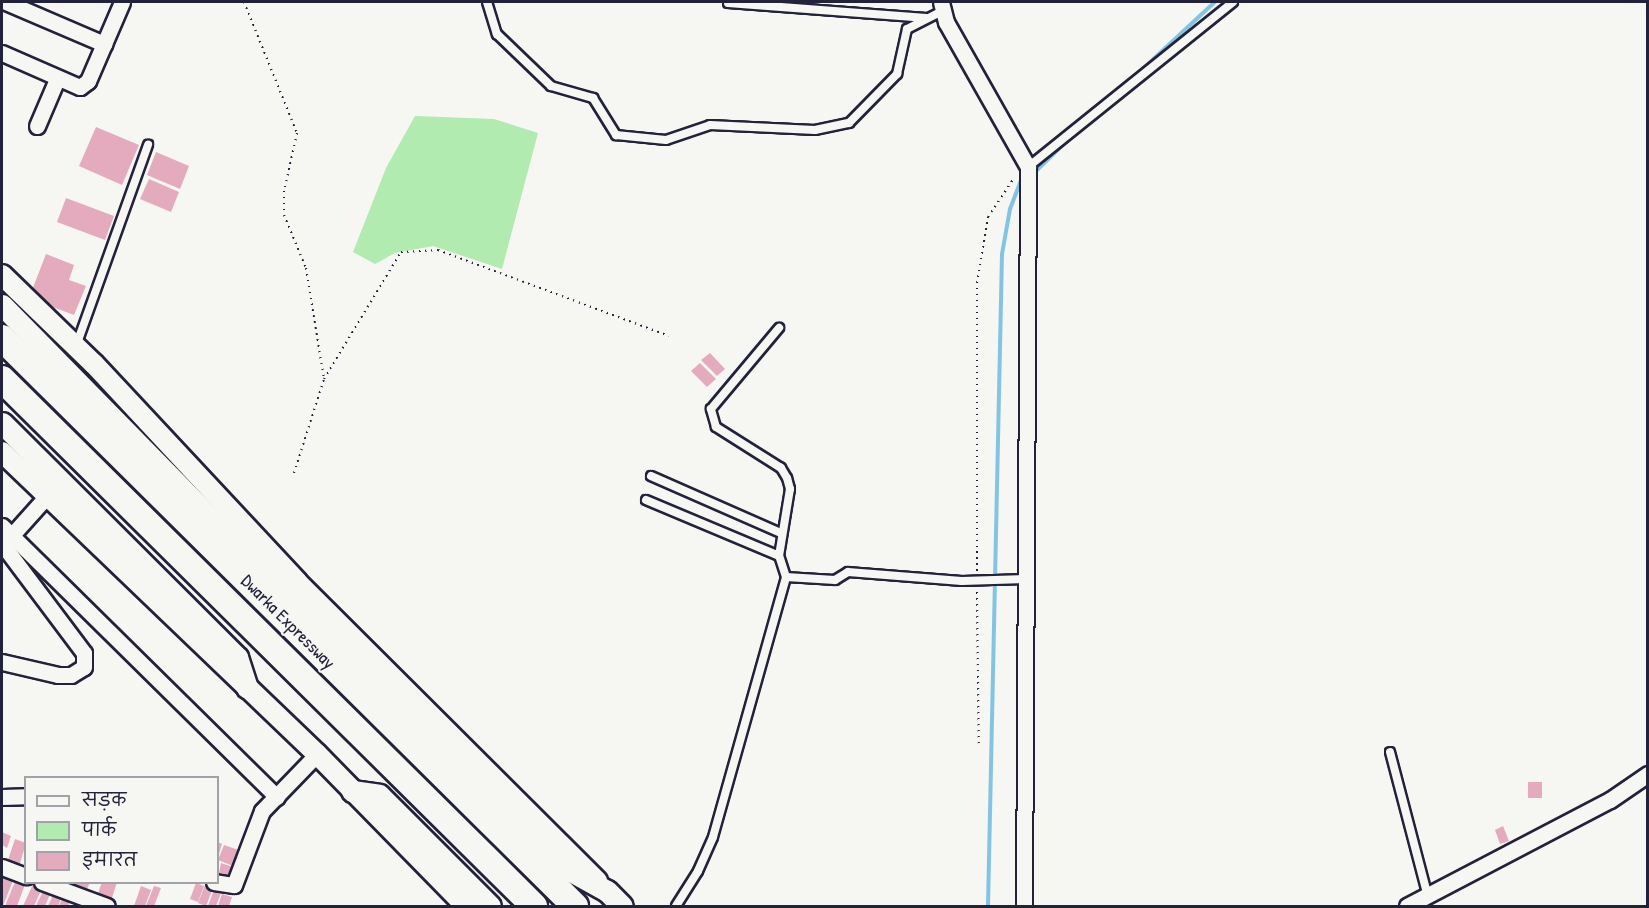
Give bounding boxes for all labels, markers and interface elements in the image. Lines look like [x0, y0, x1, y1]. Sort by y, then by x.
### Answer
street label: Dwarka Expressway [236, 570, 340, 674]
legend [24, 776, 219, 884]
text: सड़क [82, 787, 126, 812]
text: पार्क [82, 817, 116, 842]
text: इमारत [82, 847, 137, 872]

